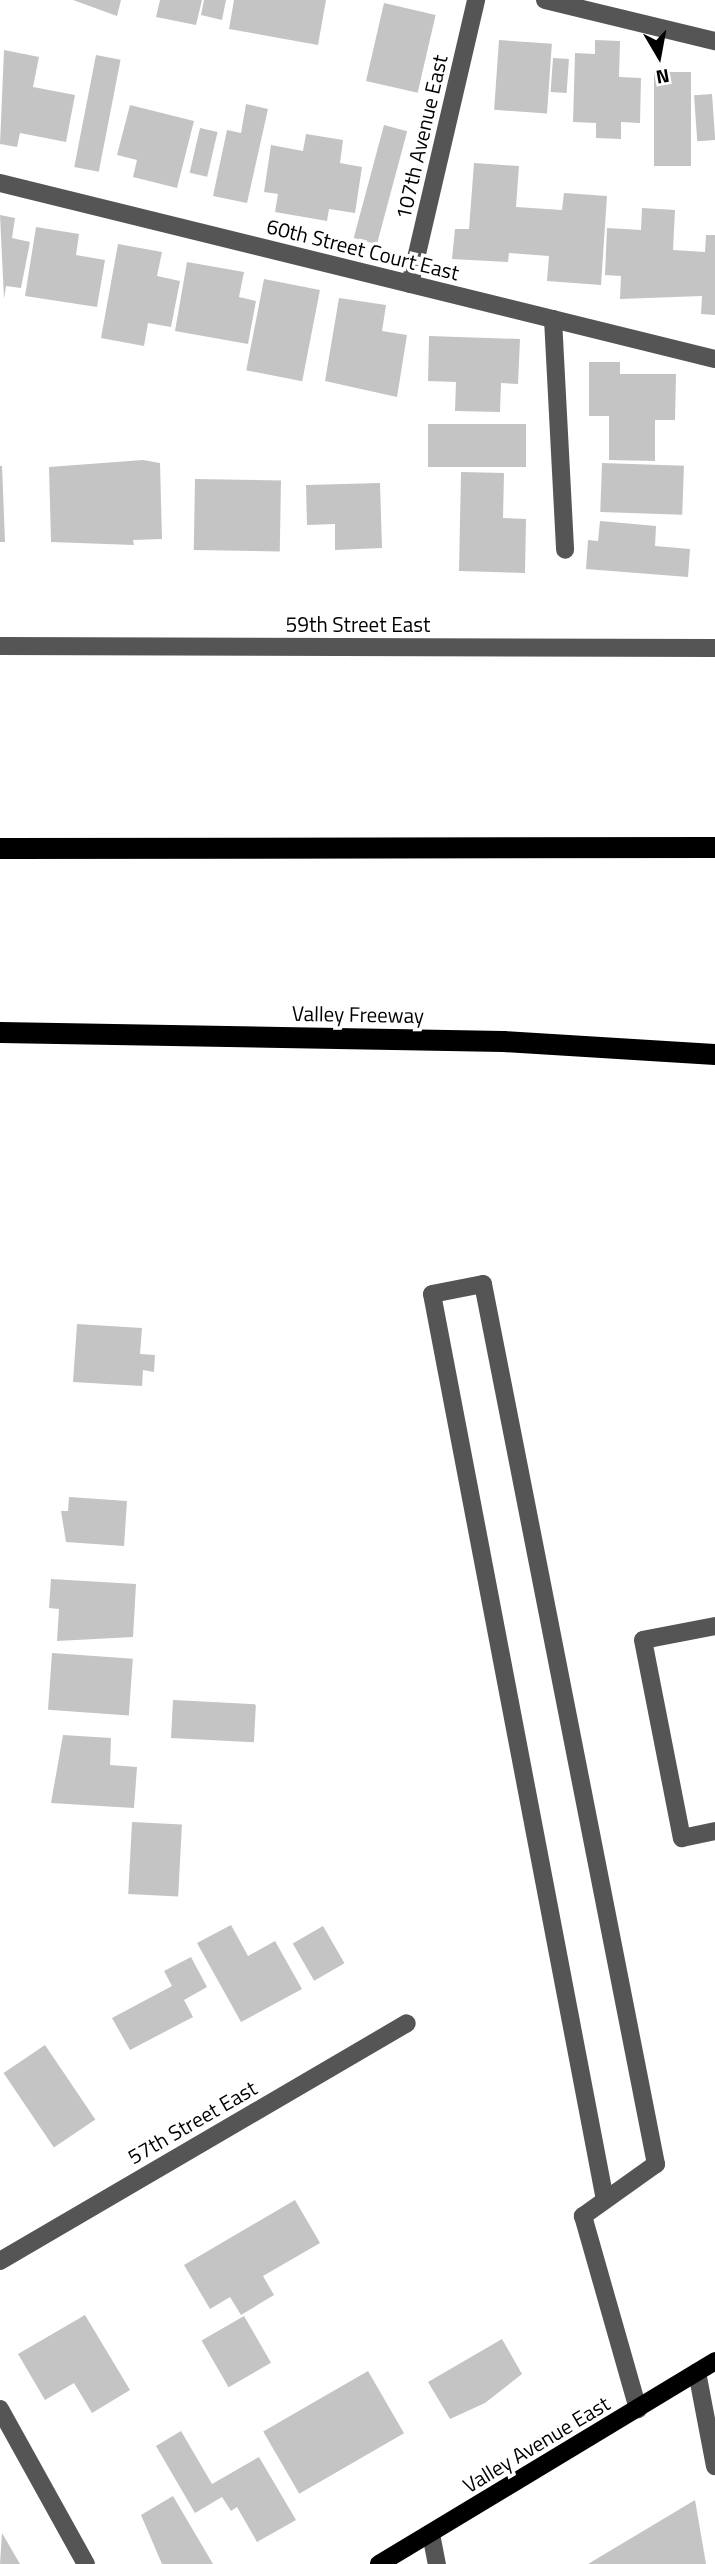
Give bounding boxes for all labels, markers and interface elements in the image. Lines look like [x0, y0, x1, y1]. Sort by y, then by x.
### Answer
north arrow [624, 21, 694, 91]
street label: 107th Avenue East [390, 52, 452, 222]
text: N [654, 62, 672, 93]
street label: 60th Street Court East [264, 213, 462, 285]
street label: 59th Street East [286, 611, 430, 637]
street label: Valley Freeway [292, 1000, 424, 1028]
street label: 57th Street East [123, 2075, 261, 2169]
street label: Valley Avenue East [458, 2390, 614, 2498]

